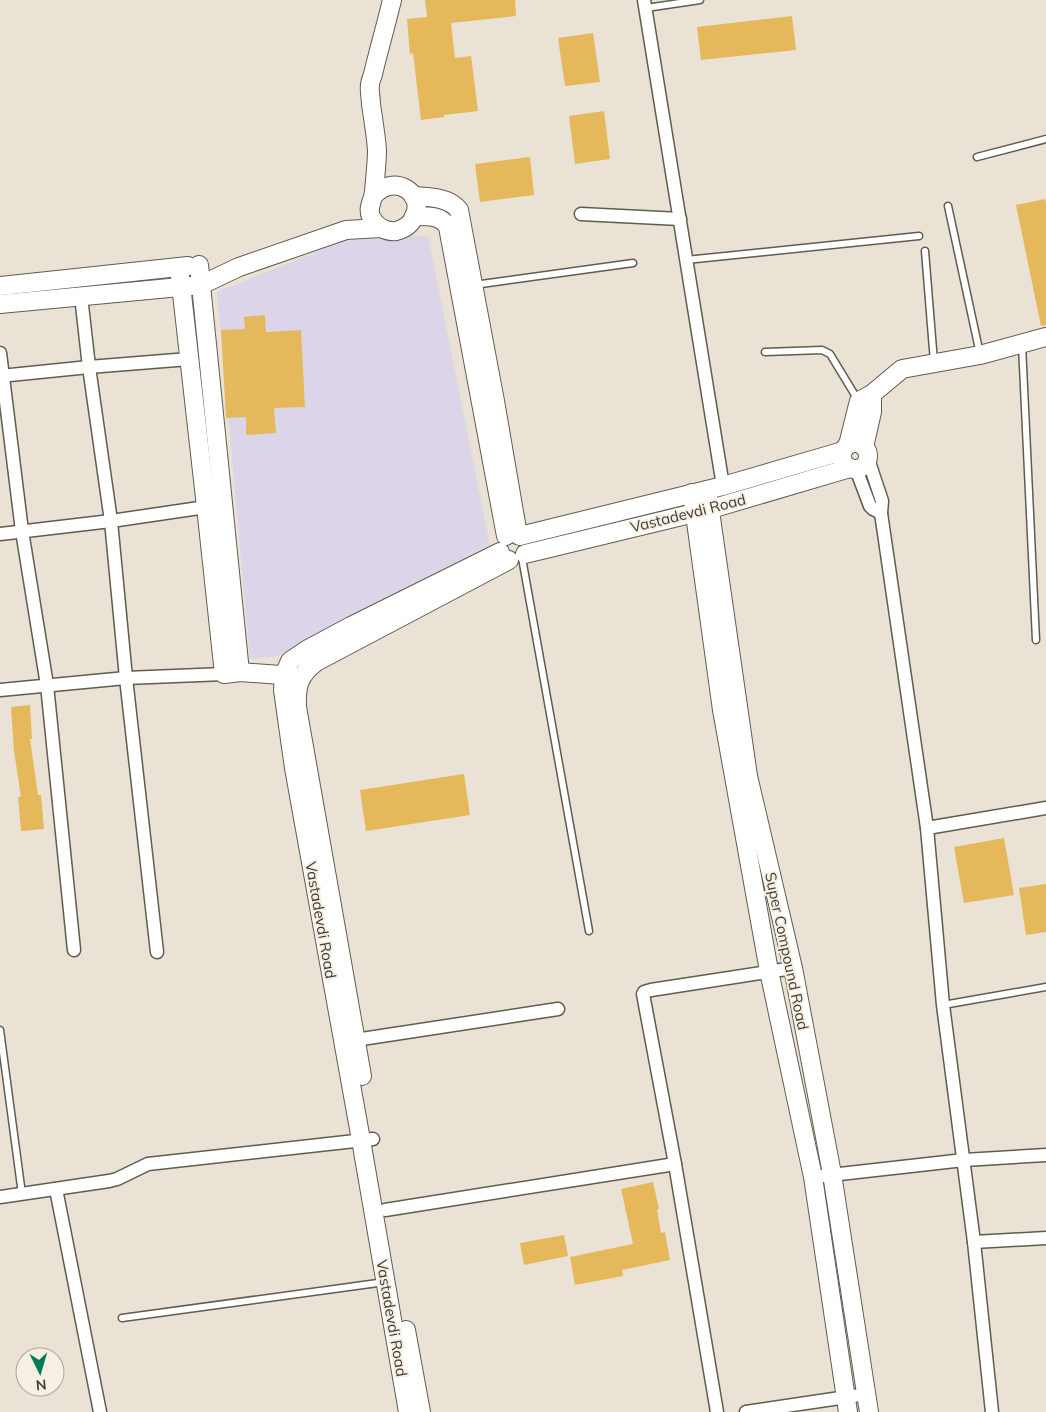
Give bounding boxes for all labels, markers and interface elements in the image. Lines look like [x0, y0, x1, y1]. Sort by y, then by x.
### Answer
street label: Vastadevdi Road [628, 489, 748, 537]
street label: Vastadevdi Road [301, 860, 341, 980]
street label: Super Compound Road [761, 870, 813, 1032]
street label: Vastadevdi Road [372, 1258, 412, 1378]
north arrow [15, 1347, 65, 1397]
text: N [35, 1376, 47, 1394]

